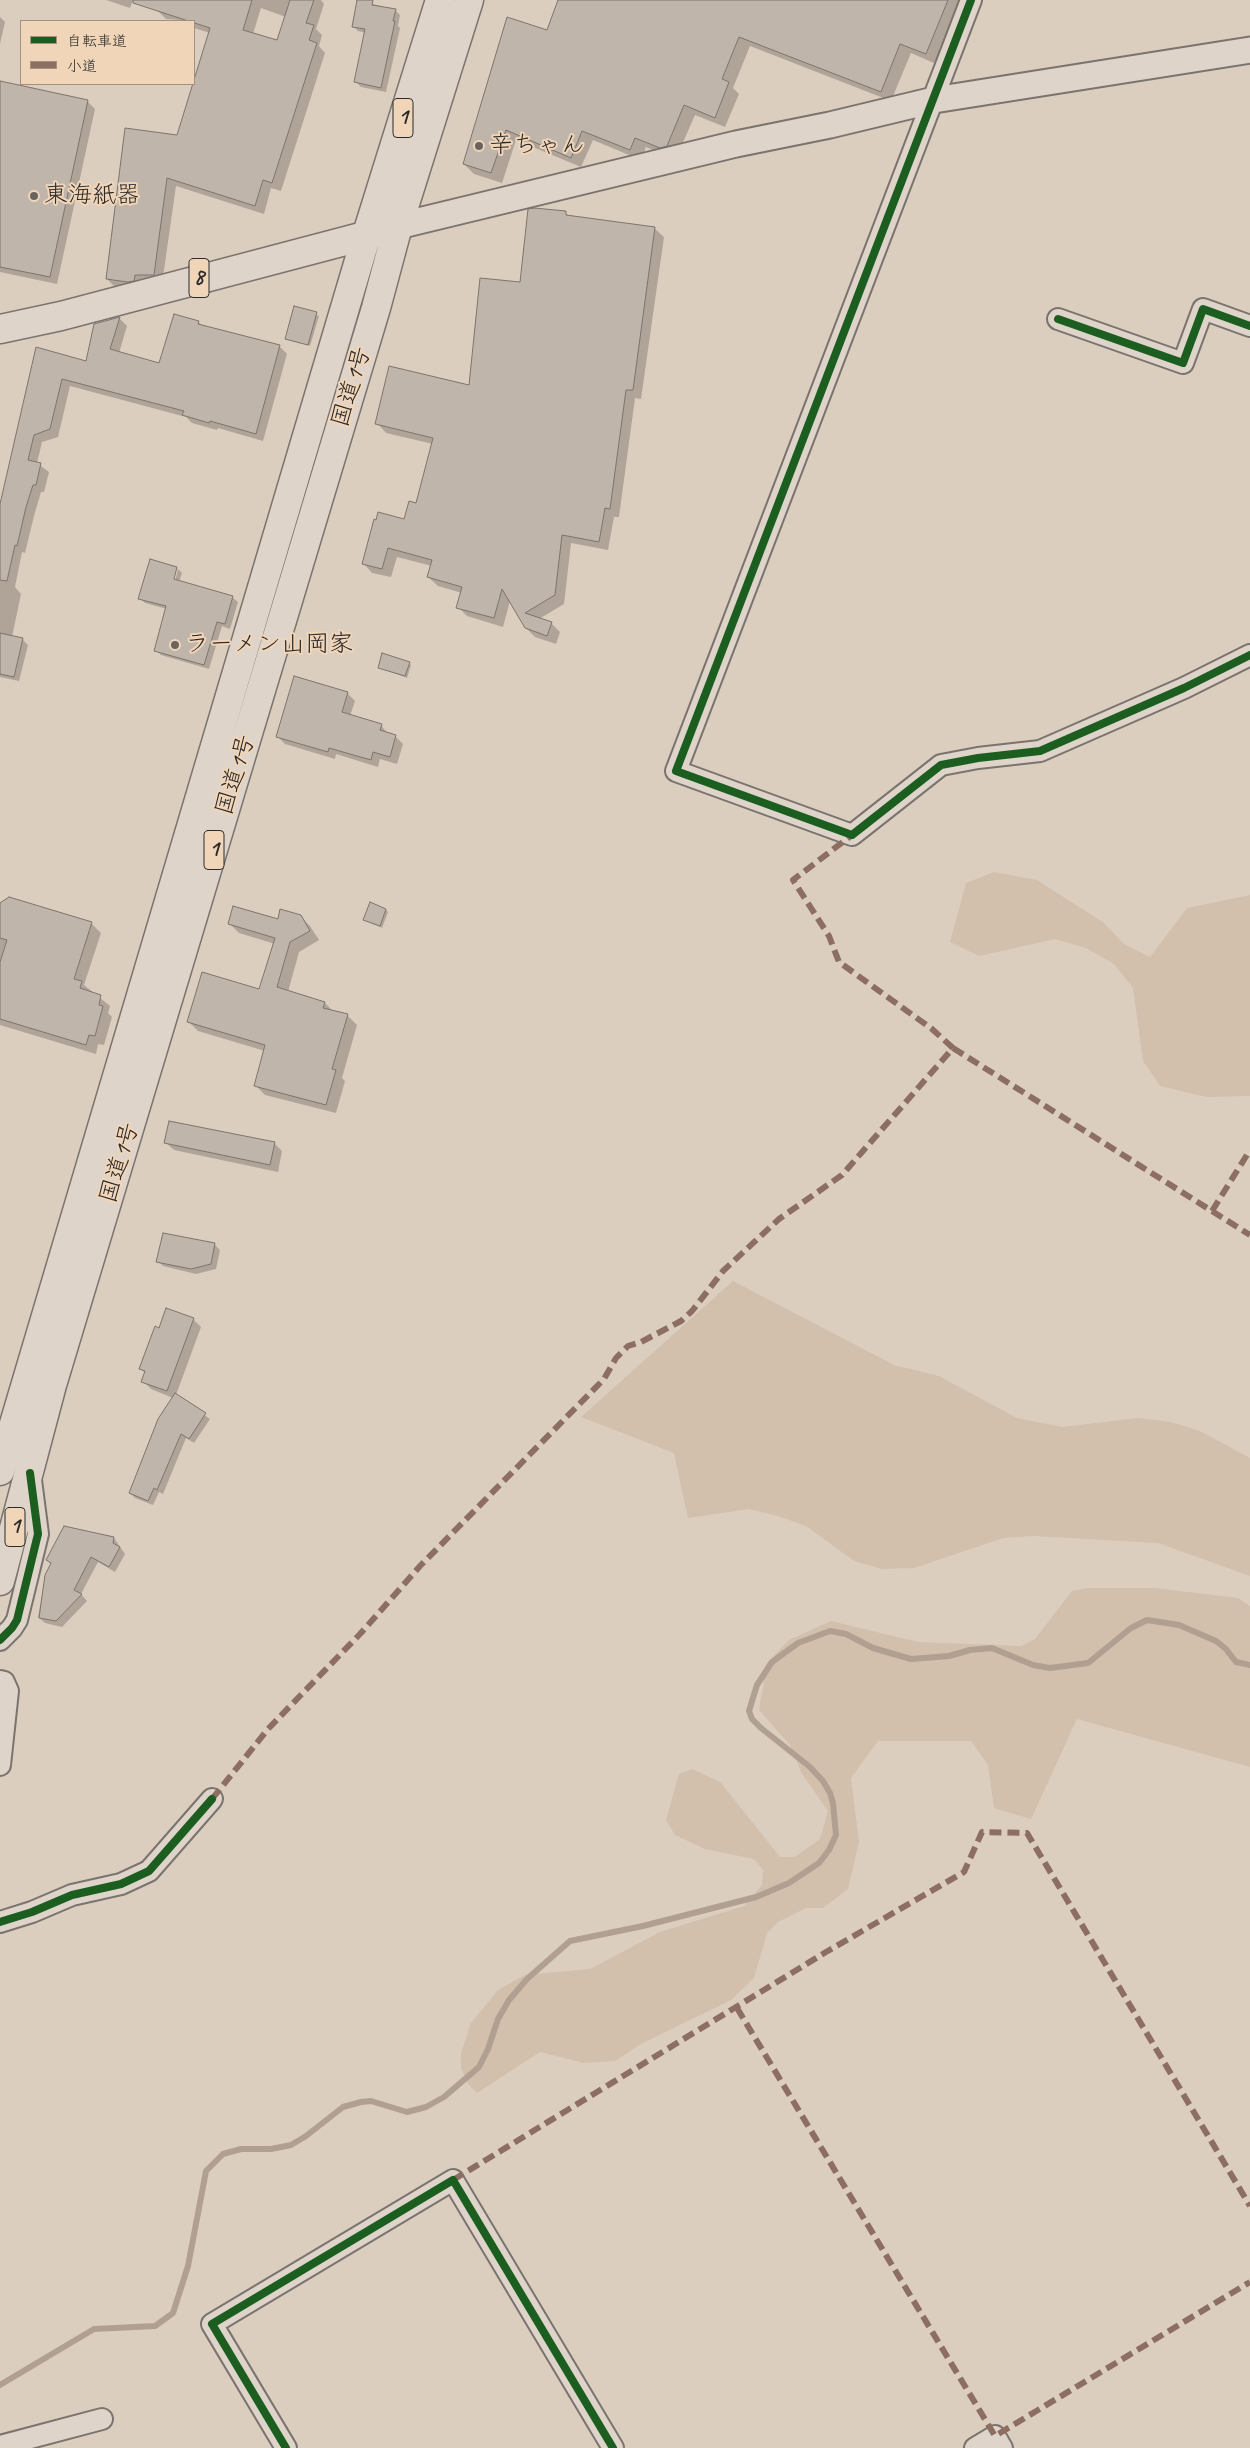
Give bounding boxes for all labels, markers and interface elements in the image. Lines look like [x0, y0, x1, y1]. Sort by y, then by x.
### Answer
legend [20, 20, 195, 85]
text: 自転車道 [67, 32, 127, 51]
text: 小道 [67, 57, 97, 76]
road number: 1 [393, 99, 413, 138]
place label: 辛ちゃん [489, 132, 585, 160]
marker: 辛ちゃん [473, 140, 485, 152]
place label: 東海紙器 [44, 182, 140, 210]
marker: 東海紙器 [28, 190, 40, 202]
road number: 8 [189, 258, 209, 298]
street label: 国道1号 [326, 343, 378, 431]
place label: ラーメン山岡家 [185, 631, 353, 659]
marker: ラーメン山岡家 [169, 639, 181, 651]
street label: 国道1号 [210, 731, 262, 819]
road number: 1 [204, 830, 224, 870]
street label: 国道1号 [94, 1119, 146, 1207]
road number: 1 [5, 1508, 25, 1546]

